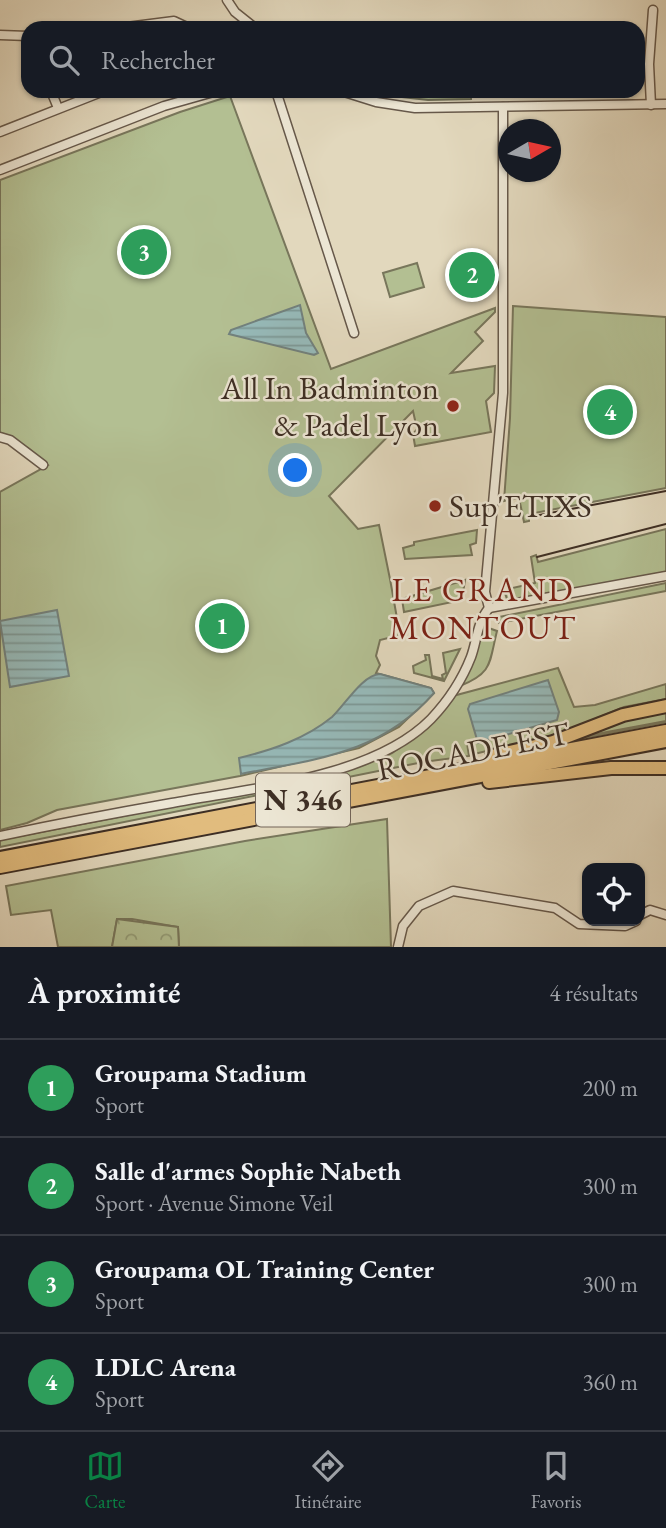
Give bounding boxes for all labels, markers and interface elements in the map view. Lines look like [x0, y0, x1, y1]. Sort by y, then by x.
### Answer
search box [21, 21, 645, 98]
icon: search [45, 41, 83, 79]
text: Rechercher [101, 43, 215, 77]
north arrow [498, 119, 561, 182]
pin: 3 [121, 226, 167, 278]
pin: 2 [449, 249, 495, 301]
place label: All In Badminton & Padel Lyon [220, 367, 439, 446]
pin: 4 [587, 386, 633, 438]
marker: All In Badminton & Padel Lyon [445, 398, 461, 414]
your location [278, 453, 312, 487]
place label: Sup'ETIXS [449, 485, 592, 527]
marker: Sup'ETIXS [427, 498, 443, 514]
district label: LE GRAND MONTOUT [389, 568, 577, 649]
pin: 1 [199, 600, 245, 652]
street label: ROCADE EST [373, 712, 573, 790]
road number: N 346 [256, 774, 350, 827]
map controls [582, 863, 645, 926]
button: locate [582, 863, 645, 926]
text: À proximité [28, 973, 180, 1012]
text: 4 résultats [550, 978, 638, 1008]
text: Groupama Stadium [95, 1056, 307, 1090]
text: 1 [45, 1073, 57, 1103]
text: 200 m [582, 1073, 638, 1103]
text: Sport [95, 1090, 144, 1120]
text: Salle d'armes Sophie Nabeth [95, 1154, 401, 1188]
text: 2 [45, 1171, 57, 1201]
text: 300 m [582, 1171, 638, 1201]
text: Sport · Avenue Simone Veil [95, 1188, 333, 1218]
text: Groupama OL Training Center [95, 1252, 434, 1286]
text: 3 [45, 1269, 57, 1299]
text: 300 m [582, 1269, 638, 1299]
text: Sport [95, 1286, 144, 1316]
text: LDLC Arena [95, 1350, 236, 1384]
text: 4 [45, 1367, 57, 1397]
text: 360 m [582, 1367, 638, 1397]
text: Sport [95, 1384, 144, 1414]
tab: Carte [85, 1447, 125, 1514]
tab: Itinéraire [295, 1447, 361, 1514]
tab: Favoris [531, 1447, 581, 1514]

